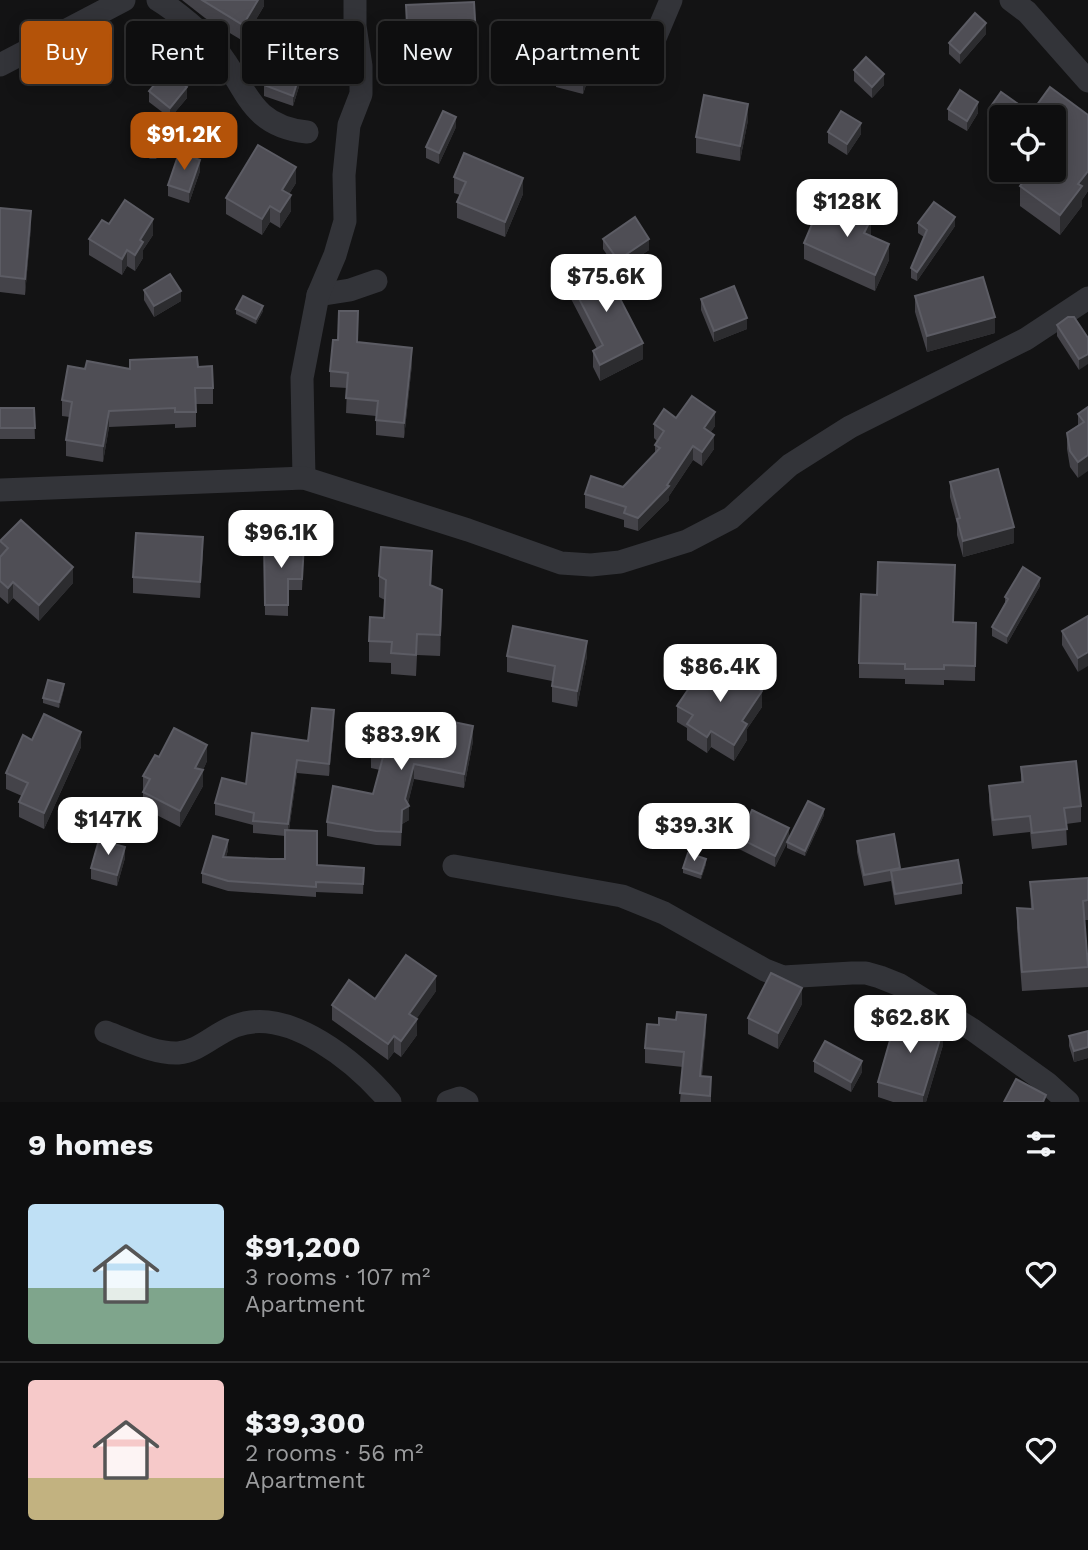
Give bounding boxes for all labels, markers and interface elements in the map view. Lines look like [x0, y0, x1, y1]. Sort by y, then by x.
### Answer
chip: Buy [21, 21, 112, 84]
chip: Rent [126, 21, 228, 84]
chip: Filters [242, 21, 364, 84]
chip: New [378, 21, 477, 84]
chip: Apartment [491, 21, 664, 84]
map controls [989, 105, 1066, 182]
button: locate [989, 105, 1066, 182]
pin: $91.2K [127, 113, 241, 172]
text: $91.2K [146, 121, 222, 148]
pin: $128K [798, 180, 896, 239]
text: $128K [813, 188, 881, 215]
pin: $75.6K [549, 254, 663, 314]
text: $75.6K [567, 263, 645, 290]
pin: $96.1K [224, 510, 338, 570]
text: $96.1K [244, 519, 318, 546]
pin: $86.4K [663, 644, 777, 704]
text: $86.4K [680, 653, 760, 680]
pin: $83.9K [344, 712, 458, 772]
text: $83.9K [361, 721, 441, 748]
pin: $147K [59, 798, 157, 857]
pin: $39.3K [637, 804, 751, 863]
text: $147K [74, 806, 142, 833]
text: $39.3K [655, 812, 733, 839]
pin: $62.8K [853, 996, 967, 1055]
text: $62.8K [870, 1004, 950, 1031]
icon: filters [1022, 1125, 1060, 1163]
text: 9 homes [28, 1127, 153, 1162]
text: $91,200 [245, 1229, 361, 1264]
icon: home [84, 1232, 168, 1316]
icon: heart [1022, 1255, 1060, 1293]
text: 3 rooms · 107 m² [245, 1264, 431, 1291]
text: Apartment [245, 1291, 365, 1318]
text: $39,300 [245, 1405, 365, 1440]
icon: home [84, 1408, 168, 1492]
icon: heart [1022, 1431, 1060, 1469]
text: 2 rooms · 56 m² [245, 1440, 423, 1467]
text: Apartment [245, 1467, 365, 1494]

